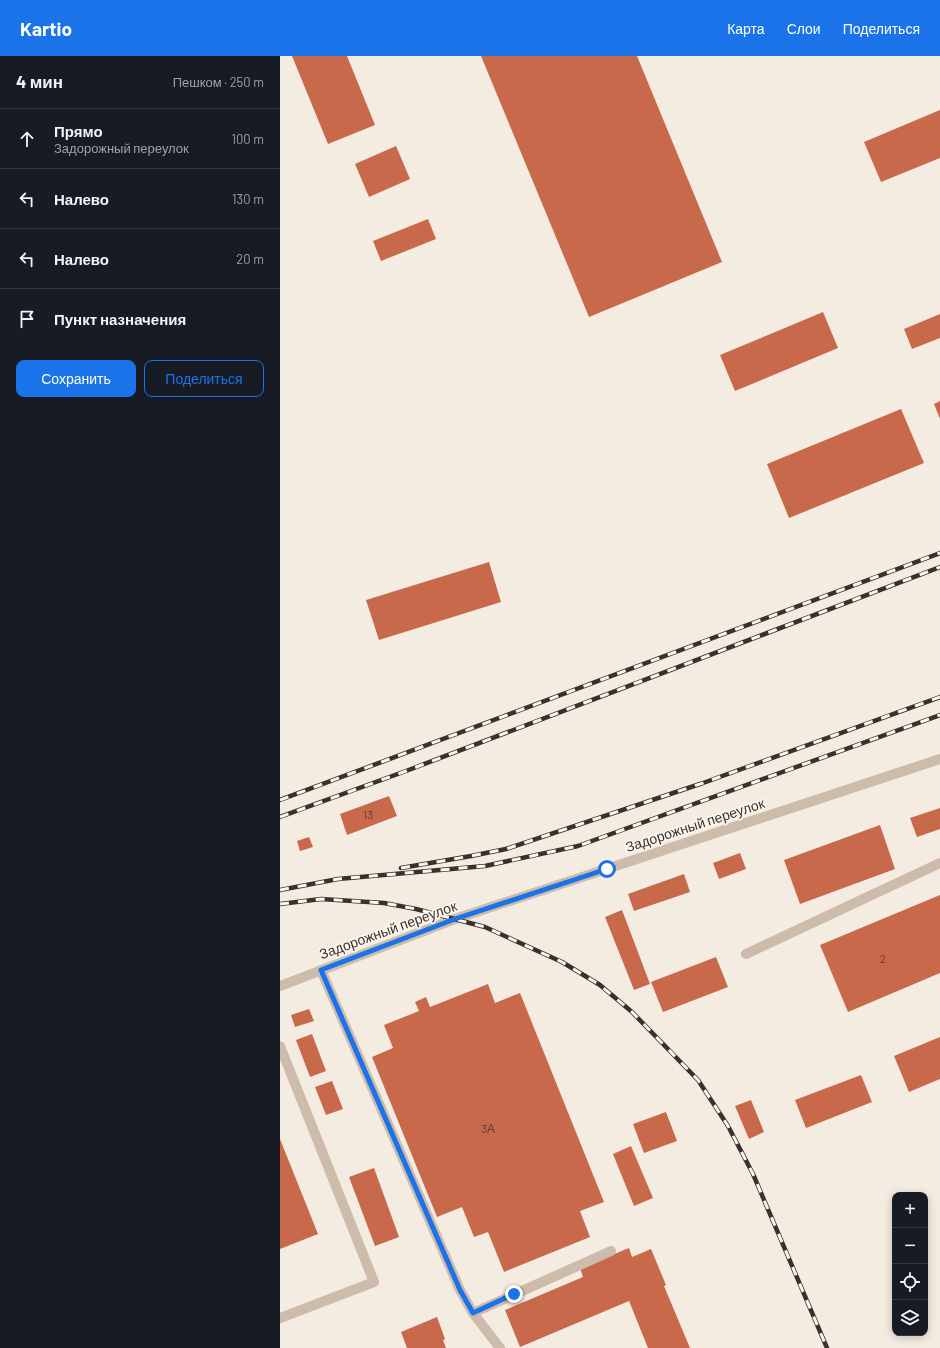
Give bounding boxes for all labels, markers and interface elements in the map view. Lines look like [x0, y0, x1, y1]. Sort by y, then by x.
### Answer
text: Kartio [20, 17, 72, 40]
text: Карта [727, 20, 765, 37]
text: Слои [787, 20, 821, 37]
text: Поделиться [843, 20, 920, 37]
text: 4 мин [16, 71, 63, 91]
text: Пешком · 250 m [173, 74, 264, 90]
text: Прямо [54, 122, 103, 140]
icon: ahead [16, 128, 38, 150]
text: 100 m [231, 131, 264, 147]
text: Задорожный переулок [54, 140, 189, 156]
icon: left [16, 188, 38, 210]
text: Налево [54, 190, 109, 208]
text: 130 m [232, 191, 264, 207]
icon: left [16, 248, 38, 270]
text: Налево [54, 250, 109, 268]
text: 20 m [236, 251, 264, 267]
icon: arrive [16, 308, 38, 330]
text: Пункт назначения [54, 310, 186, 328]
button: Сохранить [16, 360, 136, 397]
button: Поделиться [144, 360, 264, 397]
street label: Задорожный переулок [623, 794, 767, 855]
house number: 13 [363, 807, 373, 821]
route start [598, 860, 616, 878]
street label: Задорожный переулок [317, 896, 460, 962]
house number: 2 [880, 951, 886, 965]
house number: 3А [481, 1121, 495, 1135]
map controls [892, 1192, 928, 1336]
button: + [892, 1192, 928, 1228]
button: − [892, 1228, 928, 1264]
button: locate [892, 1264, 928, 1300]
route end [505, 1285, 523, 1303]
button: layers [892, 1300, 928, 1336]

